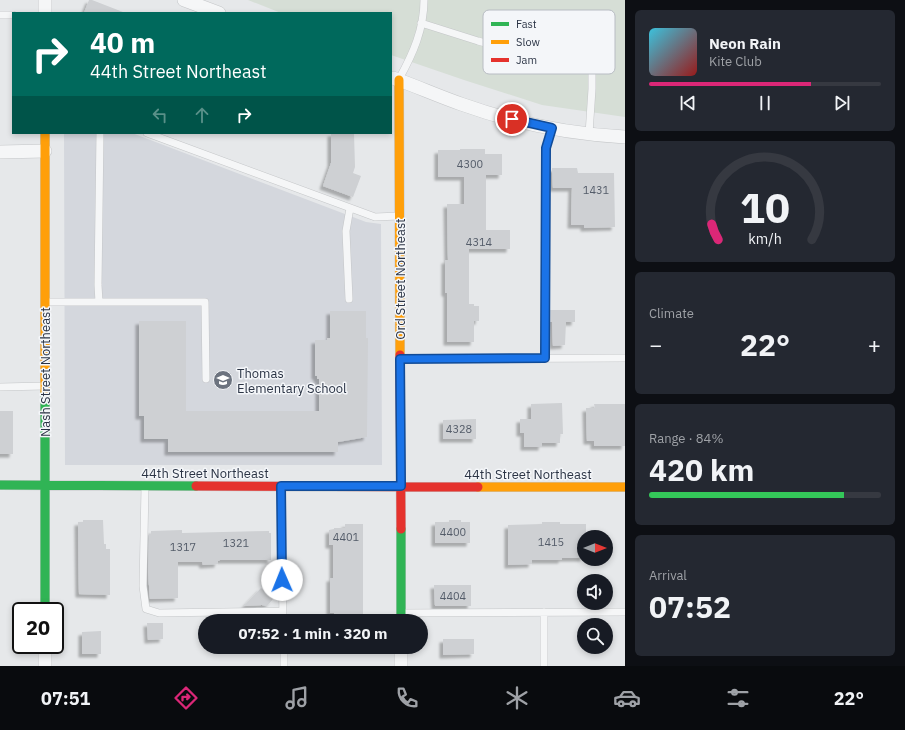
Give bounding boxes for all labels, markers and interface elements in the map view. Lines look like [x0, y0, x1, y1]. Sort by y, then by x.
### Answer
legend [483, 10, 615, 74]
text: Fast [516, 17, 537, 31]
text: 40 m [90, 24, 155, 61]
icon: right [24, 28, 76, 80]
text: Neon Rain [709, 34, 781, 53]
text: Slow [516, 35, 540, 49]
text: Jam [516, 53, 537, 67]
text: Kite Club [709, 53, 762, 70]
text: 44th Street Northeast [90, 60, 267, 83]
icon: previous [677, 92, 699, 114]
icon: pause [754, 92, 776, 114]
icon: next [831, 92, 853, 114]
pin [495, 102, 529, 136]
icon: left [149, 104, 171, 126]
icon: ahead [191, 104, 213, 126]
icon: right [233, 104, 255, 126]
icon: arrive [501, 108, 523, 130]
house number: 4300 [457, 157, 483, 171]
text: 10 [740, 180, 790, 234]
house number: 1431 [583, 183, 610, 197]
street label: Ord Street Northeast [392, 218, 409, 340]
text: km/h [748, 228, 782, 247]
house number: 4314 [466, 235, 493, 249]
text: Climate [649, 305, 694, 322]
street label: Nash Street Northeast [37, 307, 54, 437]
text: 22° [740, 325, 790, 364]
text: − [649, 330, 662, 359]
text: + [868, 330, 881, 359]
place label: Thomas Elementary School [237, 365, 347, 397]
school or university icon: Thomas Elementary School [212, 369, 234, 391]
house number: 4328 [446, 422, 472, 436]
text: Range · 84% [649, 430, 723, 447]
text: 420 km [649, 450, 754, 489]
street label: 44th Street Northeast [141, 465, 269, 482]
street label: 44th Street Northeast [464, 466, 592, 483]
house number: 4400 [440, 525, 466, 539]
house number: 4401 [333, 530, 360, 544]
north arrow [577, 530, 613, 566]
map controls [577, 530, 613, 654]
house number: 1415 [538, 535, 564, 549]
house number: 1321 [223, 536, 250, 550]
house number: 1317 [170, 540, 196, 554]
position arrow [261, 559, 303, 601]
text: Arrival [649, 567, 687, 584]
button: sound [577, 574, 613, 610]
text: 07:52 [649, 587, 731, 626]
house number: 4404 [440, 589, 467, 603]
speed limit sign: 20 [12, 602, 64, 654]
button: search [577, 618, 613, 654]
text: 07:52 · 1 min · 320 m [239, 624, 387, 643]
icon: directions [172, 684, 200, 712]
icon: music [283, 684, 311, 712]
icon: phone [393, 684, 421, 712]
icon: climate [503, 684, 531, 712]
icon: car [613, 684, 641, 712]
icon: filters [724, 684, 752, 712]
text: 07:51 [41, 687, 90, 710]
text: 22° [834, 687, 864, 710]

